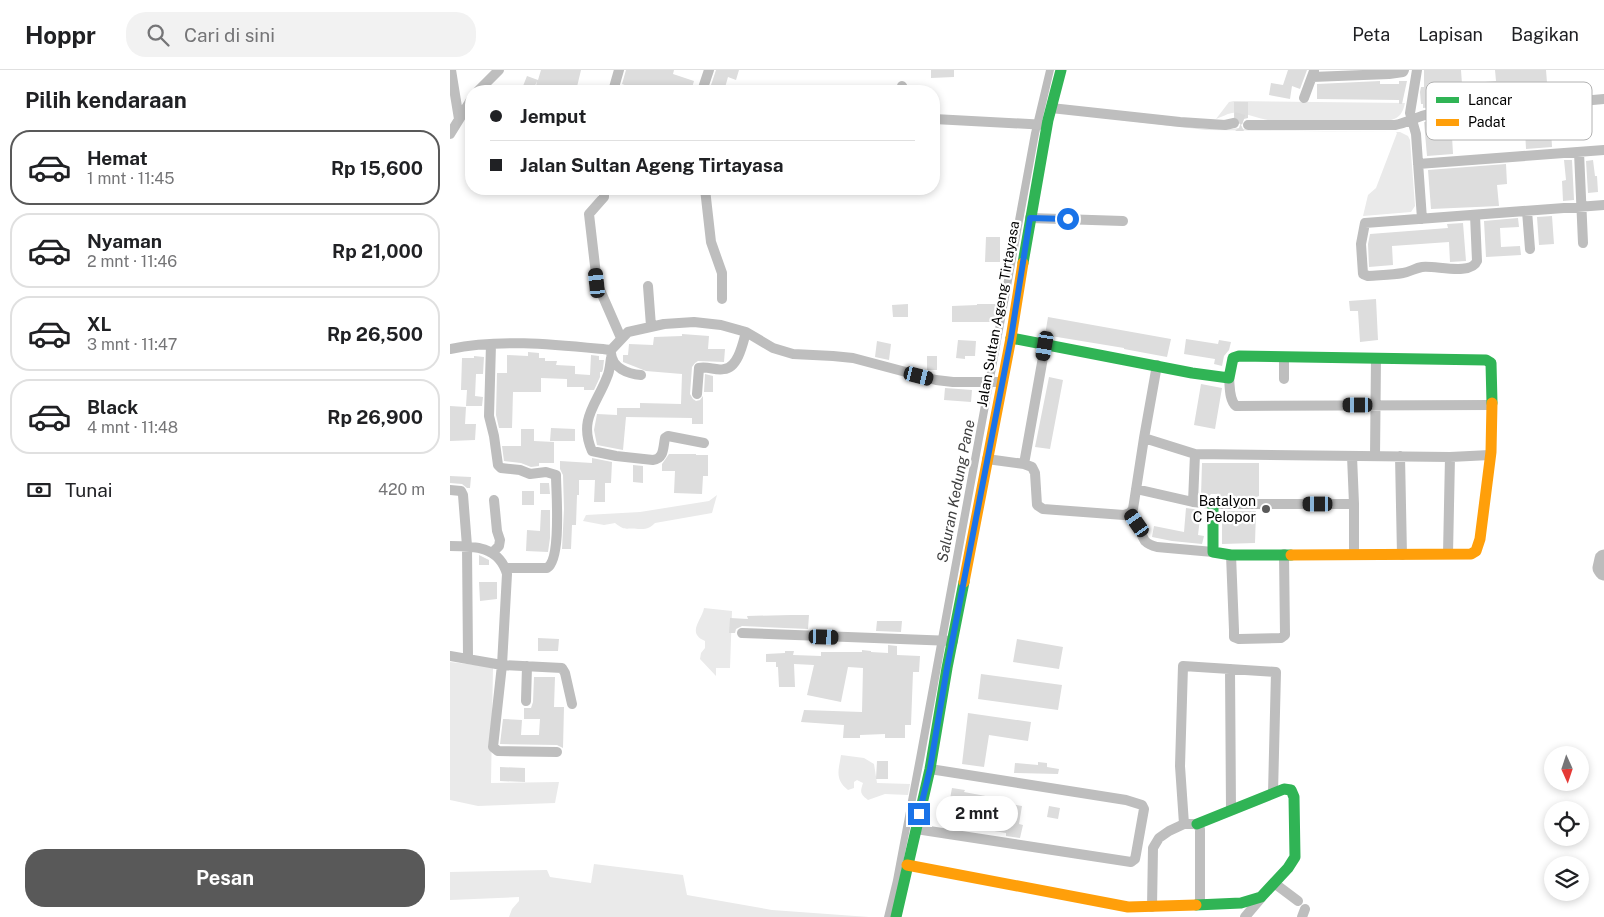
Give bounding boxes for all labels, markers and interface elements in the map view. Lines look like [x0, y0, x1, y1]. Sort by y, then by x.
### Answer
search box [126, 12, 476, 57]
text: Hoppr [25, 21, 96, 49]
icon: search [144, 21, 172, 49]
text: Cari di sini [184, 24, 275, 46]
text: Peta [1352, 24, 1390, 45]
text: Lapisan [1418, 24, 1483, 45]
text: Bagikan [1511, 24, 1579, 45]
legend [1426, 82, 1592, 140]
text: Pilih kendaraan [25, 87, 187, 113]
text: Lancar [1468, 92, 1512, 108]
text: Jemput [520, 105, 586, 127]
text: Padat [1468, 114, 1506, 130]
icon: car [27, 145, 72, 190]
text: Hemat [87, 147, 148, 169]
text: Jalan Sultan Ageng Tirtayasa [520, 154, 784, 176]
text: Rp 15,600 [331, 157, 423, 179]
text: 1 mnt · 11:45 [87, 169, 174, 188]
route start [1057, 208, 1079, 230]
street label: Jalan Sultan Ageng Tirtayasa [974, 220, 1022, 408]
icon: car [27, 228, 72, 273]
text: Nyaman [87, 230, 162, 252]
text: Rp 21,000 [332, 240, 423, 262]
text: 2 mnt · 11:46 [87, 252, 177, 271]
car [587, 267, 606, 299]
icon: car [27, 311, 72, 356]
text: XL [87, 313, 112, 335]
text: Rp 26,500 [327, 323, 423, 345]
car [1035, 330, 1054, 362]
text: 3 mnt · 11:47 [87, 335, 177, 354]
car [902, 365, 935, 387]
icon: car [27, 394, 72, 439]
text: Black [87, 396, 138, 418]
car [1343, 398, 1373, 413]
text: Rp 26,900 [327, 406, 423, 428]
text: 4 mnt · 11:48 [87, 418, 178, 437]
water label: Saluran Kedung Pane [933, 418, 978, 564]
icon: cash [25, 476, 53, 504]
text: Tunai [65, 479, 113, 501]
text: 420 m [378, 480, 425, 499]
place label: Batalyon C Pelopor [1193, 493, 1256, 525]
car [1303, 497, 1333, 512]
marker: Batalyon C Pelopor [1260, 503, 1272, 515]
car [1122, 506, 1151, 540]
car [808, 629, 839, 645]
north arrow [1544, 746, 1589, 791]
map controls [1544, 746, 1589, 901]
callout: 2 mnt [936, 796, 1019, 832]
button: locate [1544, 801, 1589, 846]
route end [908, 803, 930, 825]
text: 2 mnt [955, 804, 999, 823]
button: Pesan [25, 849, 425, 907]
button: layers [1544, 856, 1589, 901]

